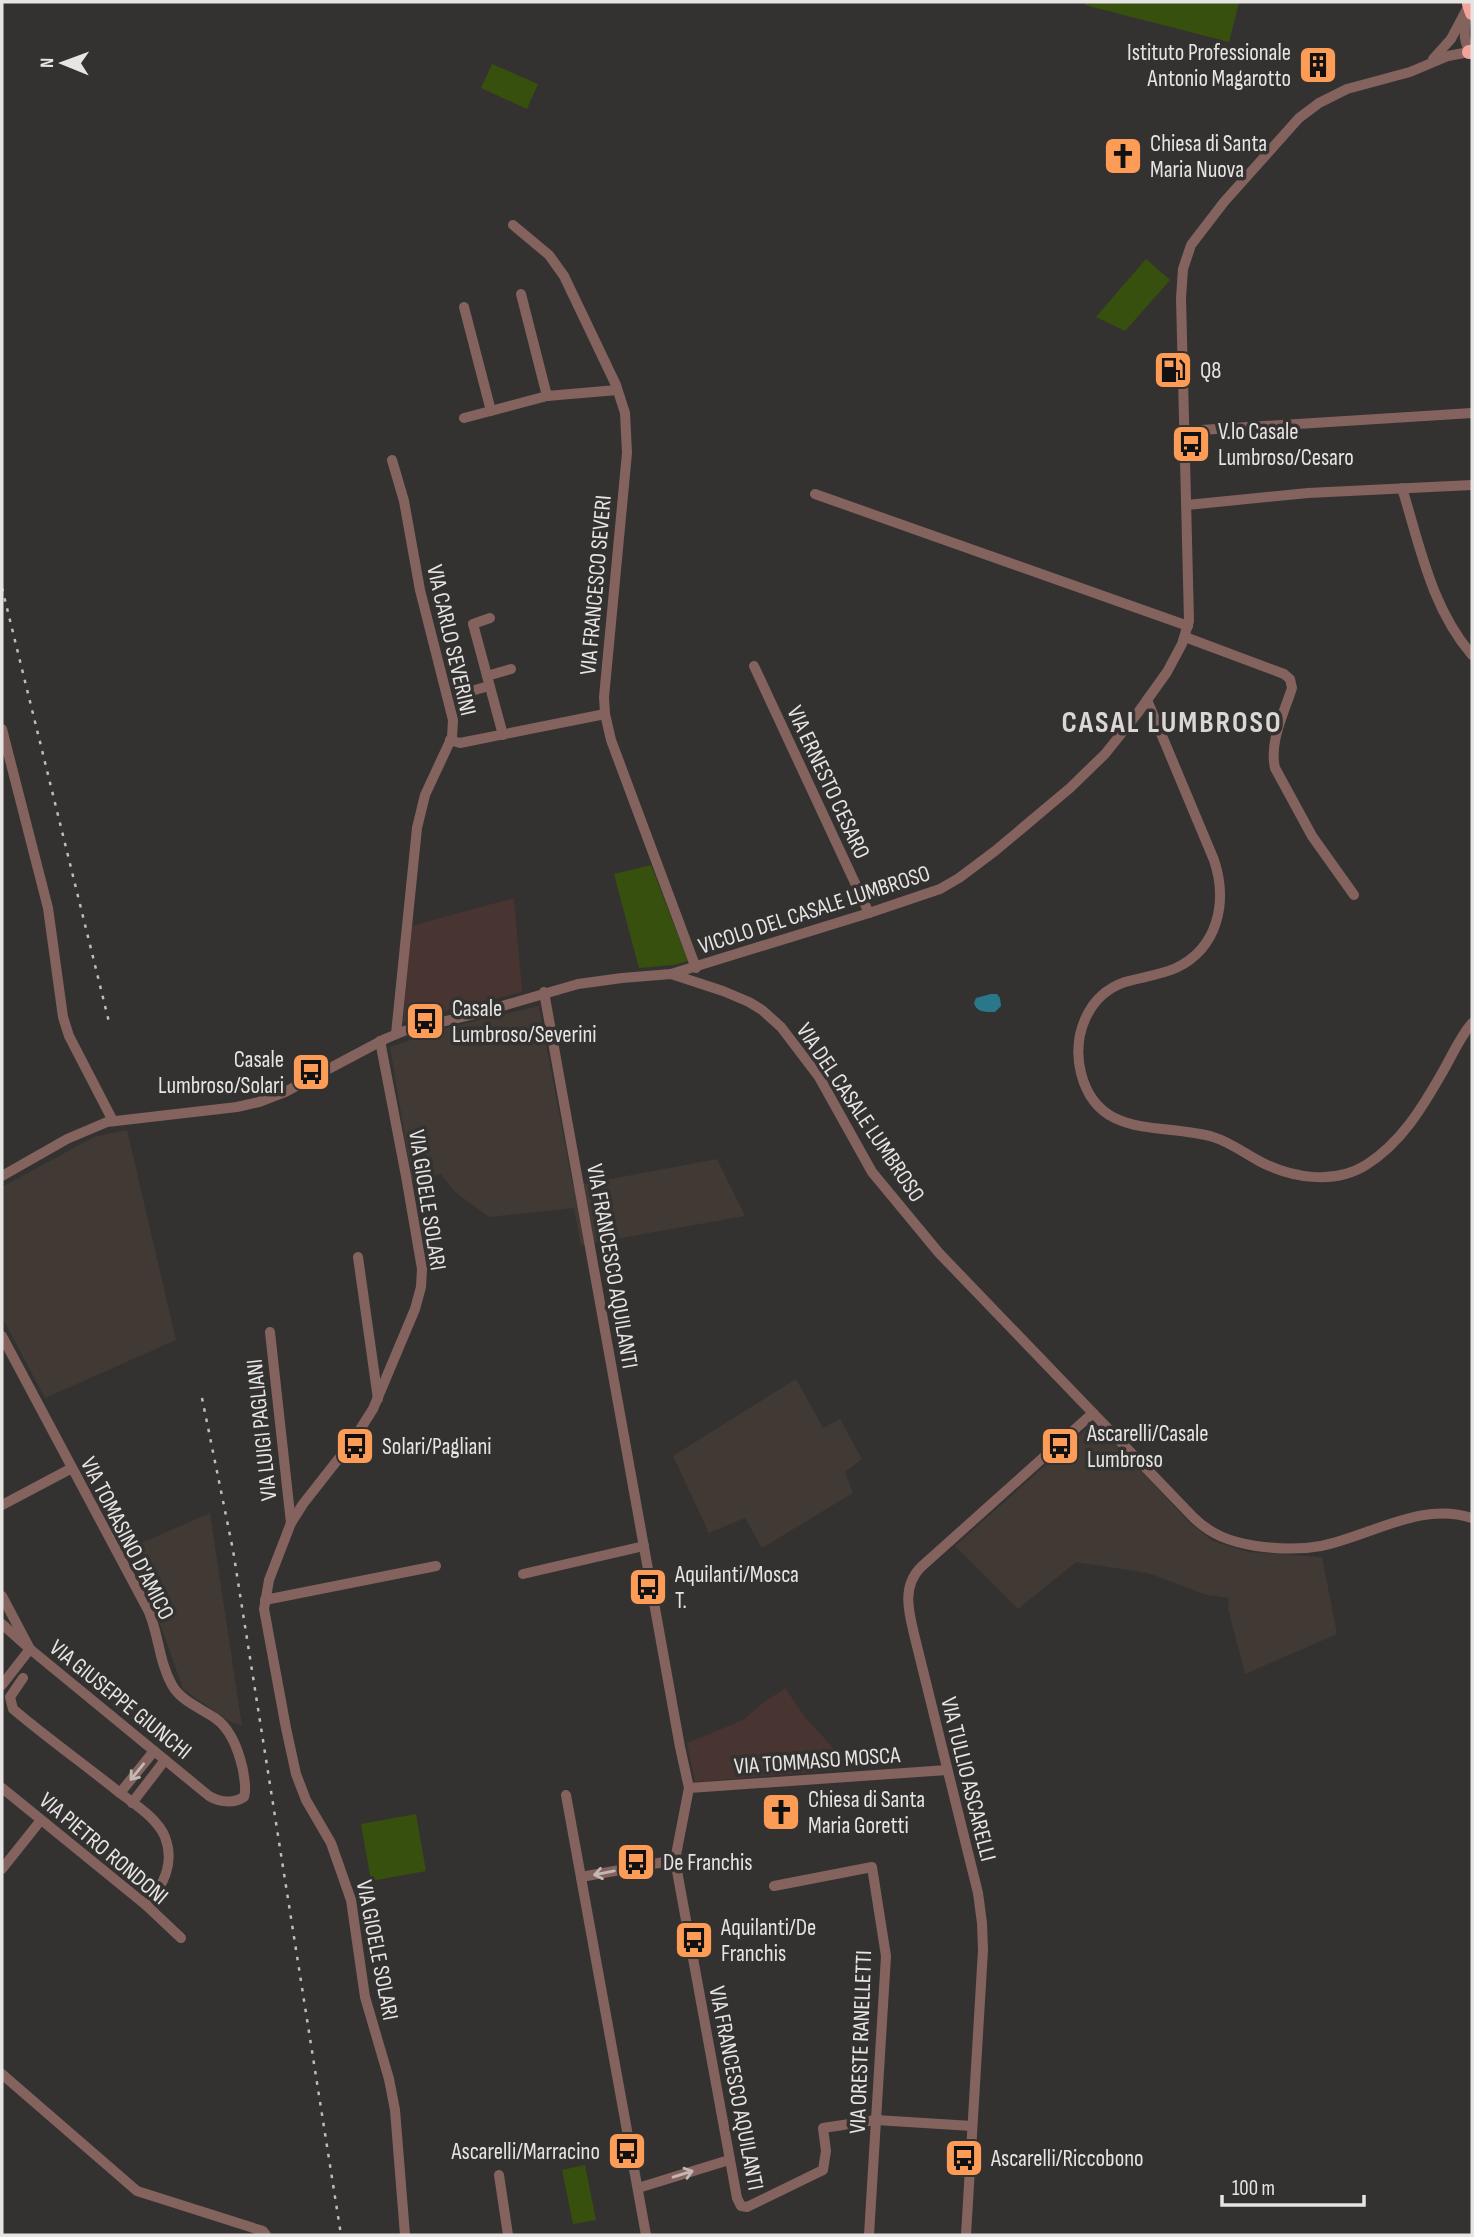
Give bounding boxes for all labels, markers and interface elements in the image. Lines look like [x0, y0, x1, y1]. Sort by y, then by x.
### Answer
north arrow [28, 28, 98, 98]
place label: Istituto Professionale Antonio Magarotto [1127, 39, 1291, 93]
building icon: Istituto Professionale Antonio Magarotto [1297, 44, 1339, 86]
text: N [36, 57, 59, 68]
place label: Chiesa di Santa Maria Nuova [1150, 130, 1267, 184]
church icon: Chiesa di Santa Maria Nuova [1102, 135, 1144, 177]
fuel station icon: Q8 [1152, 349, 1194, 391]
place label: Q8 [1200, 357, 1221, 385]
place label: V.lo Casale Lumbroso/Cesaro [1218, 418, 1354, 472]
bus stop icon: V.lo Casale Lumbroso/Cesaro [1170, 423, 1212, 465]
street label: VIA FRANCESCO SEVERI [574, 494, 618, 676]
street label: VIA CARLO SEVERINI [420, 562, 482, 718]
street label: VIA ERNESTO CESARO [780, 701, 876, 863]
district label: CASAL LUMBROSO [1061, 705, 1283, 741]
street label: VICOLO DEL CASALE LUMBROSO [695, 859, 934, 961]
place label: Casale Lumbroso/Severini [452, 995, 597, 1049]
bus stop icon: Casale Lumbroso/Severini [404, 1000, 446, 1042]
street label: VIA DEL CASALE LUMBROSO [790, 1018, 931, 1207]
place label: Casale Lumbroso/Solari [158, 1046, 284, 1100]
bus stop icon: Casale Lumbroso/Solari [290, 1051, 332, 1093]
street label: VIA GIOELE SOLARI [402, 1128, 452, 1273]
street label: VIA FRANCESCO AQUILANTI [580, 1162, 644, 1371]
street label: VIA LUIGI PAGLIANI [241, 1358, 283, 1502]
place label: Ascarelli/Casale Lumbroso [1086, 1420, 1209, 1474]
bus stop icon: Solari/Pagliani [334, 1425, 376, 1467]
bus stop icon: Ascarelli/Casale Lumbroso [1039, 1425, 1081, 1467]
place label: Solari/Pagliani [382, 1433, 492, 1461]
street label: VIA TOMASINO D'AMICO [74, 1452, 180, 1625]
place label: Aquilanti/Mosca T. [674, 1561, 799, 1615]
bus stop icon: Aquilanti/Mosca T. [627, 1566, 669, 1608]
street label: VIA GIUSEPPE GIUNCHI [44, 1634, 197, 1766]
street label: VIA TULLIO ASCARELLI [934, 1694, 1002, 1864]
street label: VIA TOMMASO MOSCA [733, 1741, 901, 1781]
one-way arrow [129, 1762, 144, 1780]
place label: Chiesa di Santa Maria Goretti [808, 1786, 925, 1840]
street label: VIA PIETRO RONDONI [33, 1787, 174, 1911]
church icon: Chiesa di Santa Maria Goretti [760, 1791, 802, 1833]
bus stop icon: De Franchis [615, 1841, 657, 1883]
place label: De Franchis [663, 1849, 752, 1877]
one-way arrow [593, 1867, 616, 1880]
street label: VIA GIOELE SOLARI [350, 1878, 404, 2023]
place label: Aquilanti/De Franchis [720, 1914, 816, 1968]
bus stop icon: Aquilanti/De Franchis [673, 1919, 715, 1961]
street label: VIA ORESTE RANELLETTI [844, 1950, 878, 2134]
street label: VIA FRANCESCO AQUILANTI [702, 1984, 770, 2193]
bus stop icon: Ascarelli/Marracino [606, 2130, 648, 2172]
bus stop icon: Ascarelli/Riccobono [943, 2137, 985, 2179]
place label: Ascarelli/Marracino [451, 2138, 600, 2166]
place label: Ascarelli/Riccobono [990, 2145, 1144, 2173]
scale bar [1222, 2164, 1364, 2208]
one-way arrow [672, 2166, 694, 2179]
text: 100 m [1232, 2176, 1275, 2201]

